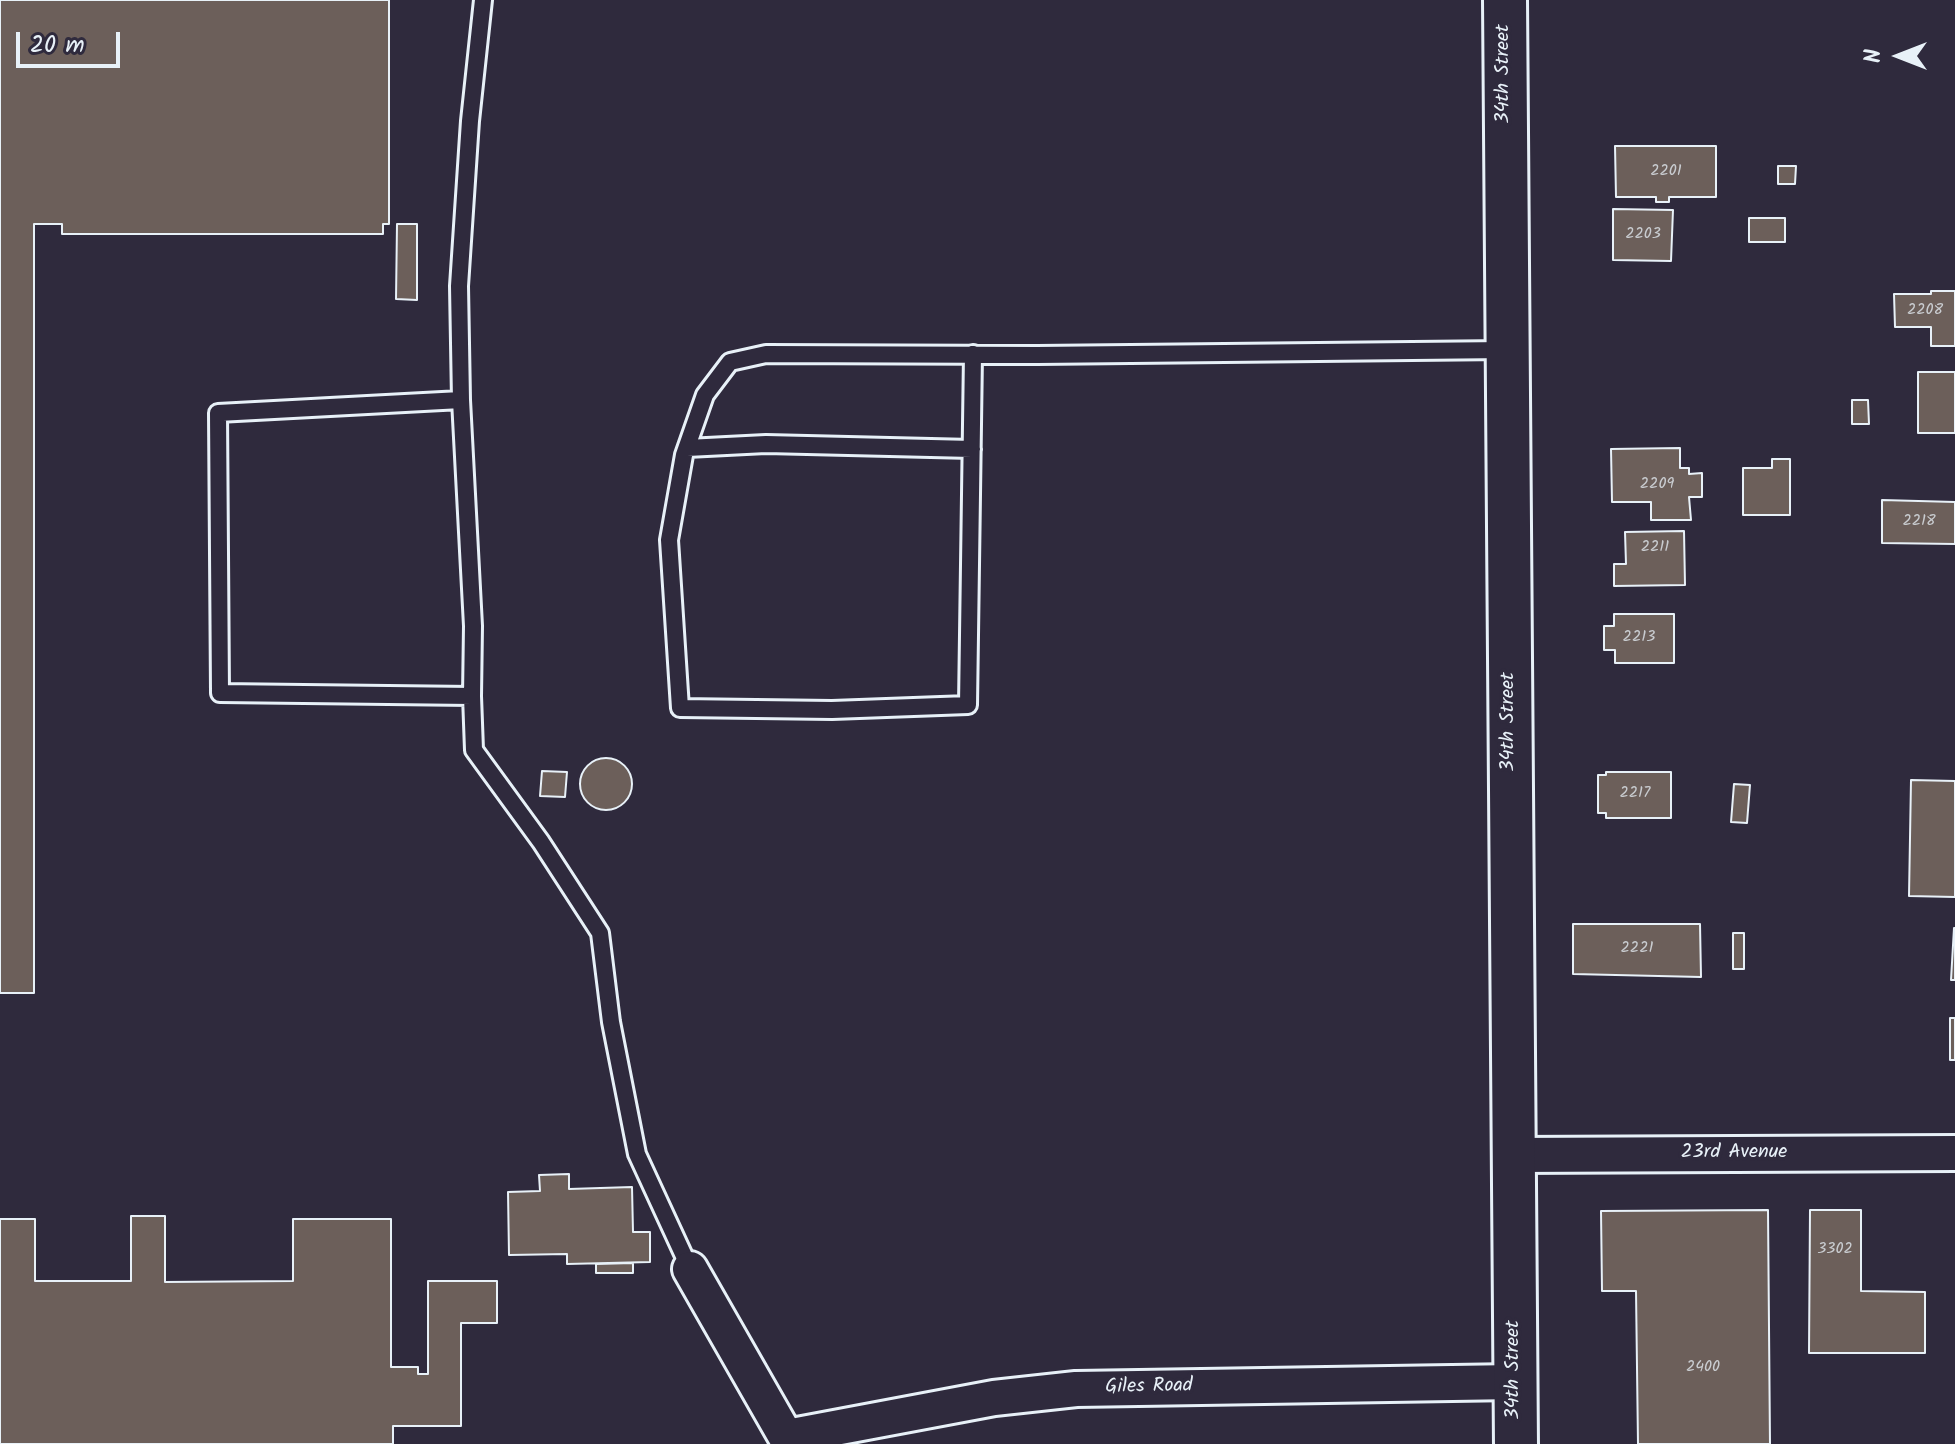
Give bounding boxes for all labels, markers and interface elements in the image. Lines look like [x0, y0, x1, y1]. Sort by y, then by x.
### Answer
scale bar [20, 16, 124, 66]
north arrow [1859, 16, 1939, 96]
street label: 34th Street [1493, 24, 1517, 124]
text: 20 m [30, 26, 85, 65]
text: N [1857, 49, 1892, 63]
house number: 2201 [1650, 162, 1682, 182]
house number: 2203 [1625, 225, 1661, 245]
house number: 2208 [1907, 301, 1943, 321]
house number: 2209 [1640, 475, 1674, 495]
house number: 2218 [1902, 512, 1936, 532]
house number: 2211 [1641, 538, 1669, 558]
house number: 2213 [1623, 628, 1655, 648]
street label: 34th Street [1498, 672, 1522, 772]
house number: 2217 [1620, 784, 1650, 804]
house number: 2221 [1621, 939, 1653, 959]
street label: 23rd Avenue [1681, 1142, 1787, 1166]
house number: 3302 [1817, 1240, 1853, 1260]
street label: 34th Street [1503, 1320, 1527, 1420]
house number: 2400 [1686, 1358, 1720, 1378]
street label: Giles Road [1105, 1375, 1193, 1401]

